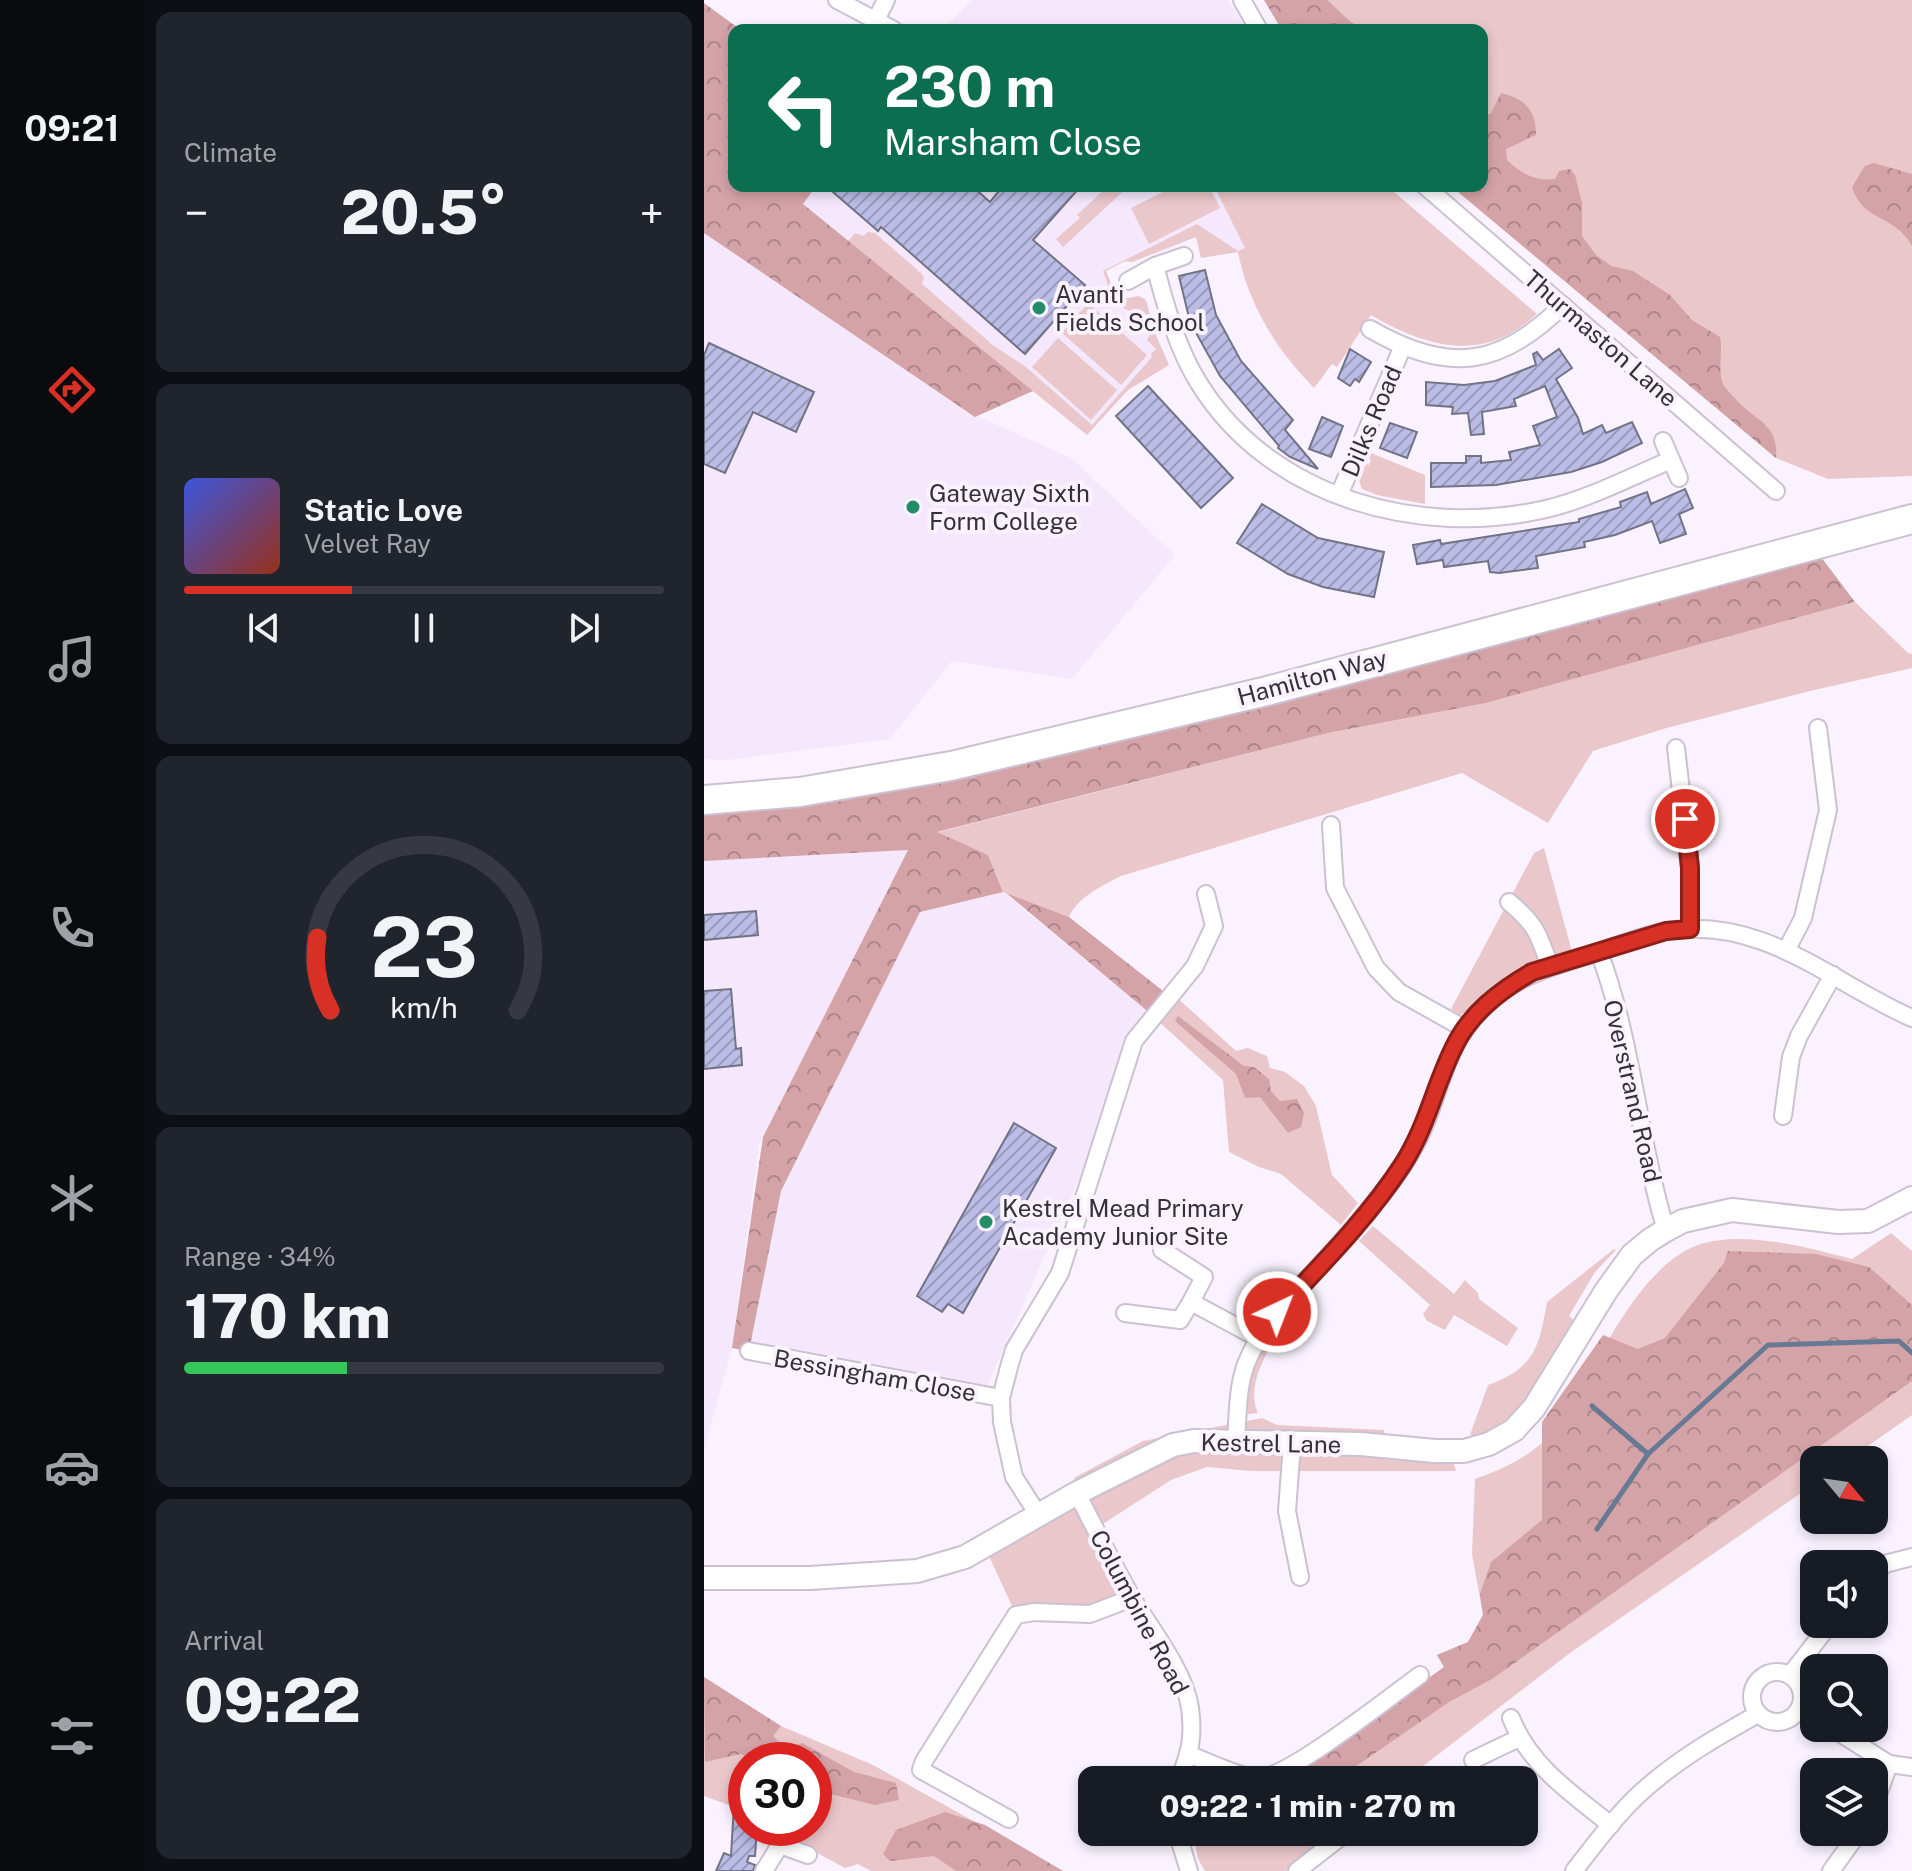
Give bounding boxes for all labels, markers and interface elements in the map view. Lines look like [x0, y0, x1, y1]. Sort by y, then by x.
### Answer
text: 230 m [884, 54, 1056, 120]
icon: left [752, 56, 856, 160]
text: 09:21 [24, 107, 120, 149]
text: Marsham Close [884, 121, 1142, 163]
text: Climate [184, 137, 277, 168]
text: 20.5° [341, 177, 507, 248]
text: − [184, 187, 208, 239]
text: + [640, 187, 664, 239]
street label: Thurmaston Lane [1519, 264, 1683, 412]
place label: Avanti Fields School [1055, 280, 1205, 336]
marker: Avanti Fields School [1030, 299, 1048, 317]
street label: Dilks Road [1335, 361, 1407, 481]
icon: directions [44, 362, 100, 418]
place label: Gateway Sixth Form College [929, 479, 1090, 535]
text: Static Love [304, 492, 463, 528]
marker: Gateway Sixth Form College [904, 498, 922, 516]
text: Velvet Ray [304, 528, 431, 559]
icon: previous [242, 606, 286, 650]
icon: pause [402, 606, 446, 650]
icon: next [562, 606, 606, 650]
icon: music [44, 631, 100, 687]
street label: Hamilton Way [1234, 644, 1390, 710]
pin [1651, 785, 1719, 853]
icon: arrive [1663, 797, 1707, 841]
text: 23 [370, 898, 478, 996]
icon: phone [44, 900, 100, 956]
text: km/h [390, 992, 458, 1025]
street label: Overstrand Road [1598, 997, 1668, 1185]
icon: climate [44, 1170, 100, 1226]
place label: Kestrel Mead Primary Academy Junior Site [1002, 1194, 1244, 1250]
marker: Kestrel Mead Primary Academy Junior Site [977, 1213, 995, 1231]
text: Range · 34% [184, 1241, 336, 1272]
position arrow [1235, 1270, 1319, 1354]
text: 170 km [184, 1281, 391, 1352]
street label: Bessingham Close [772, 1343, 978, 1407]
street label: Kestrel Lane [1201, 1428, 1341, 1458]
icon: car [44, 1439, 100, 1495]
north arrow [1800, 1446, 1888, 1534]
map controls [1800, 1446, 1888, 1846]
street label: Columbine Road [1085, 1525, 1195, 1699]
button: sound [1800, 1550, 1888, 1638]
text: Arrival [184, 1625, 264, 1656]
button: search [1800, 1654, 1888, 1742]
text: 09:22 [184, 1665, 361, 1736]
icon: filters [44, 1708, 100, 1764]
speed limit sign: 30 [728, 1742, 832, 1846]
button: layers [1800, 1758, 1888, 1846]
text: 09:22 · 1 min · 270 m [1160, 1788, 1456, 1824]

